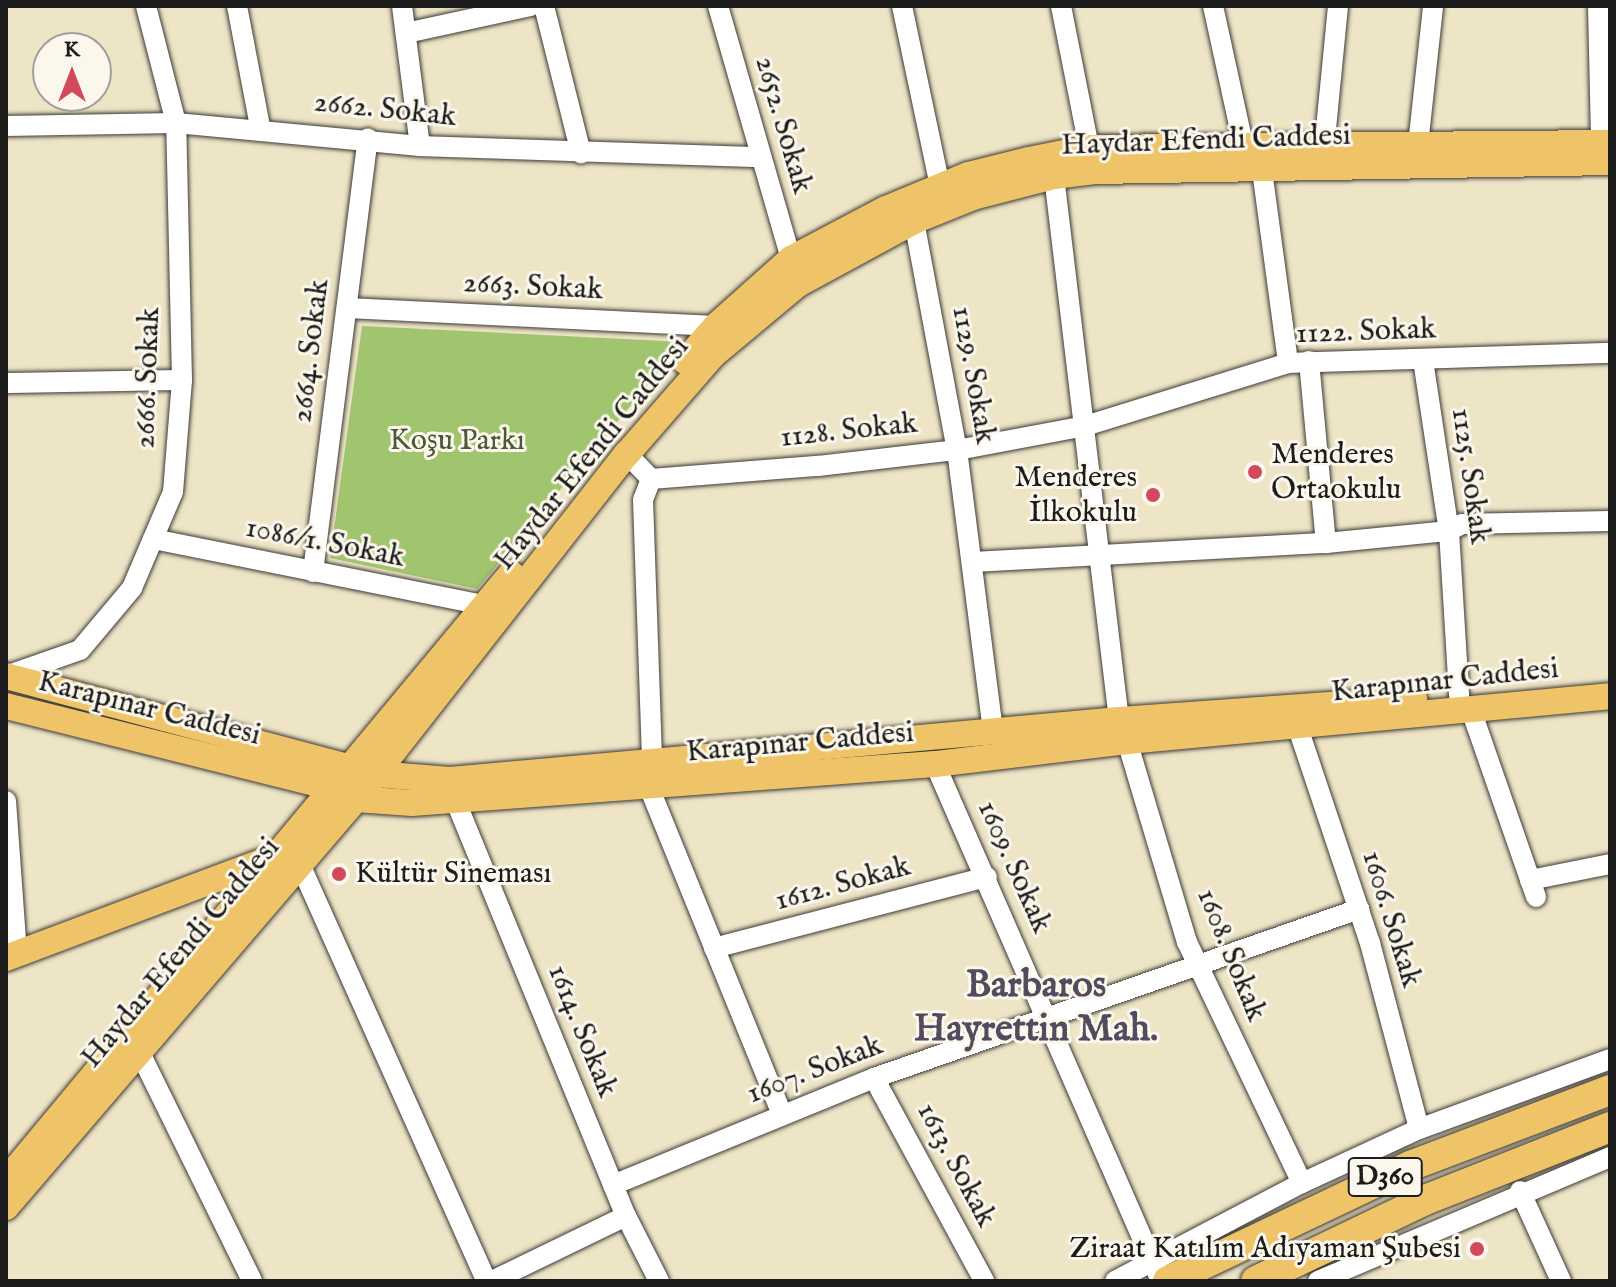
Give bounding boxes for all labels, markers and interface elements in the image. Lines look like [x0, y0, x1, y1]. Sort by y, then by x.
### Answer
north arrow [32, 32, 112, 112]
text: K [64, 36, 80, 64]
street label: 2652. Sokak [746, 52, 820, 198]
street label: 2662. Sokak [312, 85, 458, 135]
street label: Haydar Efendi Caddesi [1061, 118, 1351, 164]
street label: 2663. Sokak [462, 265, 604, 309]
street label: 2664. Sokak [284, 277, 338, 425]
street label: 1129. Sokak [943, 303, 1003, 447]
street label: 2666. Sokak [128, 307, 168, 449]
street label: 1122. Sokak [1295, 312, 1437, 352]
street label: Haydar Efendi Caddesi [487, 330, 697, 578]
street label: 1128. Sokak [779, 406, 919, 456]
street label: 1125. Sokak [1443, 406, 1497, 546]
park label: Koşu Parkı [389, 423, 525, 459]
place label: Menderes Ortaokulu [1271, 437, 1401, 508]
place label: Menderes İlkokulu [1014, 460, 1137, 530]
marker: Menderes Ortaokulu [1246, 463, 1264, 481]
marker: Menderes İlkokulu [1144, 486, 1162, 504]
street label: 1086/1. Sokak [243, 510, 407, 576]
street label: Karapınar Caddesi [1330, 651, 1560, 711]
street label: Karapınar Caddesi [34, 664, 264, 754]
street label: Karapınar Caddesi [685, 715, 915, 771]
street label: 1609. Sokak [969, 795, 1059, 939]
street label: Haydar Efendi Caddesi [74, 830, 288, 1076]
street label: 1606. Sokak [1353, 846, 1429, 992]
street label: 1612. Sokak [772, 849, 914, 919]
place label: Kültür Sineması [355, 856, 552, 892]
marker: Kültür Sineması [330, 865, 348, 883]
street label: 1608. Sokak [1188, 883, 1274, 1027]
street label: 1614. Sokak [539, 959, 625, 1103]
district label: Barbaros Hayrettin Mah. [914, 964, 1158, 1054]
street label: 1607. Sokak [742, 1028, 888, 1112]
street label: 1613. Sokak [908, 1097, 1004, 1233]
road number: D360 [1347, 1153, 1423, 1201]
place label: Ziraat Katılım Adıyaman Şubesi [1069, 1231, 1461, 1267]
marker: Ziraat Katılım Adıyaman Şubesi [1468, 1240, 1486, 1258]

